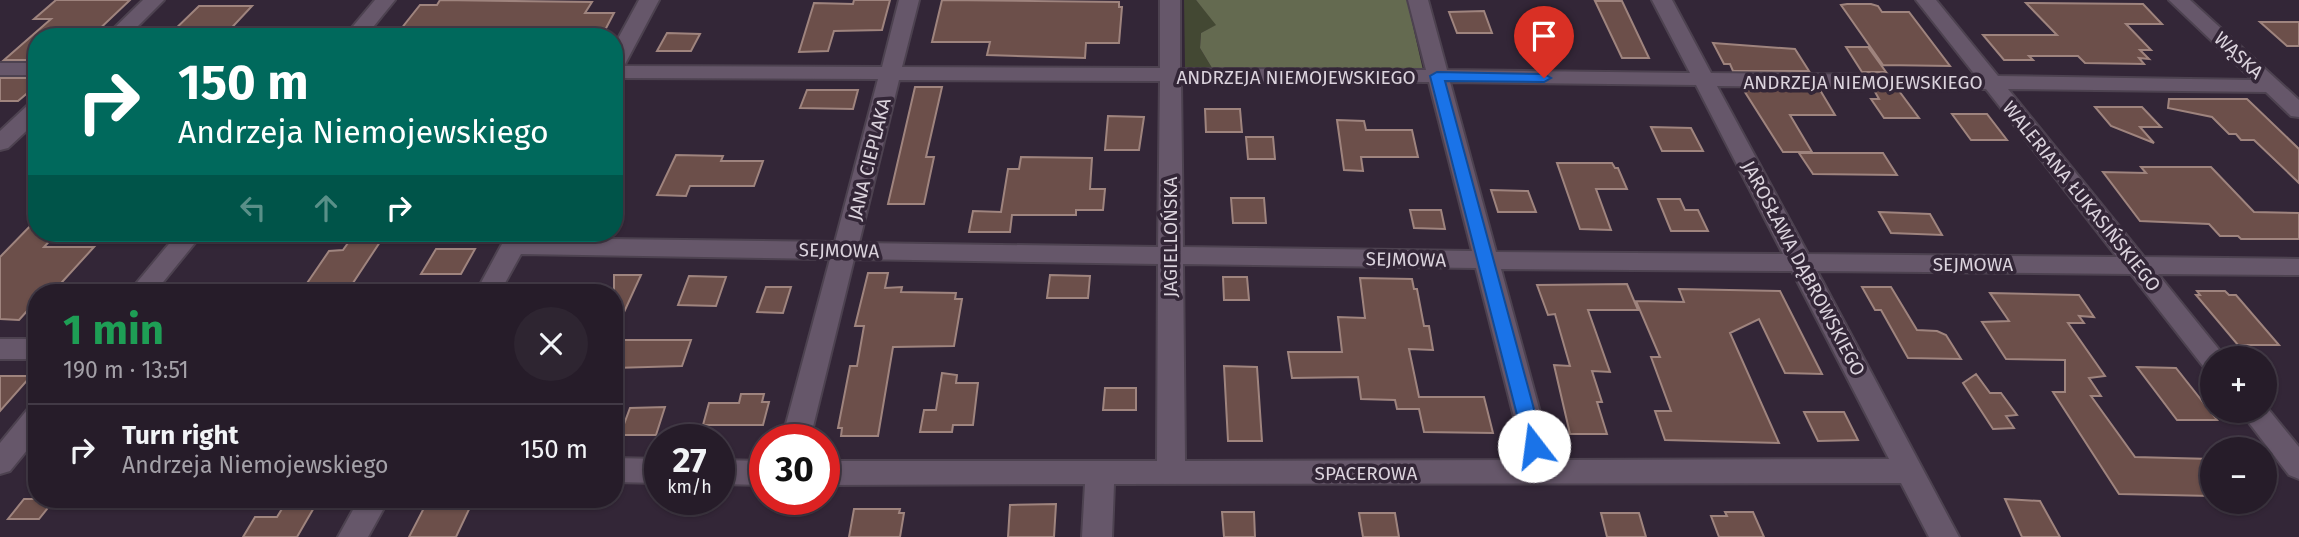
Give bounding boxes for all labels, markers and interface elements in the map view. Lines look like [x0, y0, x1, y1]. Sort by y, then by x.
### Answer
pin [1514, 6, 1574, 78]
icon: arrive [1525, 17, 1563, 55]
street label: WĄSKA [2209, 27, 2268, 84]
text: 150 m [178, 53, 309, 112]
icon: right [63, 56, 154, 147]
street label: ANDRZEJA NIEMOJEWSKIEGO [1176, 66, 1416, 89]
street label: ANDRZEJA NIEMOJEWSKIEGO [1743, 71, 1983, 94]
street label: JANA CIEPLAKA [843, 95, 896, 223]
street label: WALERIANA ŁUKASIŃSKIEGO [1998, 97, 2166, 296]
text: Andrzeja Niemojewskiego [178, 113, 549, 151]
street label: JAROSŁAWA DĄBROWSKIEGO [1737, 157, 1870, 380]
street label: JAGIELLOŃSKA [1159, 176, 1182, 297]
icon: left [234, 189, 272, 227]
icon: ahead [307, 189, 345, 227]
icon: right [380, 189, 418, 227]
street label: SEJMOWA [799, 238, 880, 263]
street label: SEJMOWA [1366, 247, 1447, 272]
street label: SEJMOWA [1933, 253, 2013, 276]
text: 1 min [63, 305, 164, 355]
button: close [514, 307, 588, 381]
map controls [2200, 346, 2277, 514]
button: + [2200, 346, 2277, 423]
text: 190 m · 13:51 [63, 356, 189, 384]
position arrow [1497, 409, 1571, 483]
text: Turn right [122, 420, 239, 451]
speed limit sign: 30 [749, 424, 840, 515]
icon: right [63, 431, 101, 469]
text: 150 m [520, 434, 588, 465]
button: − [2200, 437, 2277, 514]
text: 27 [672, 439, 707, 481]
text: Andrzeja Niemojewskiego [122, 451, 388, 479]
street label: SPACEROWA [1315, 462, 1418, 485]
text: km/h [667, 476, 712, 498]

